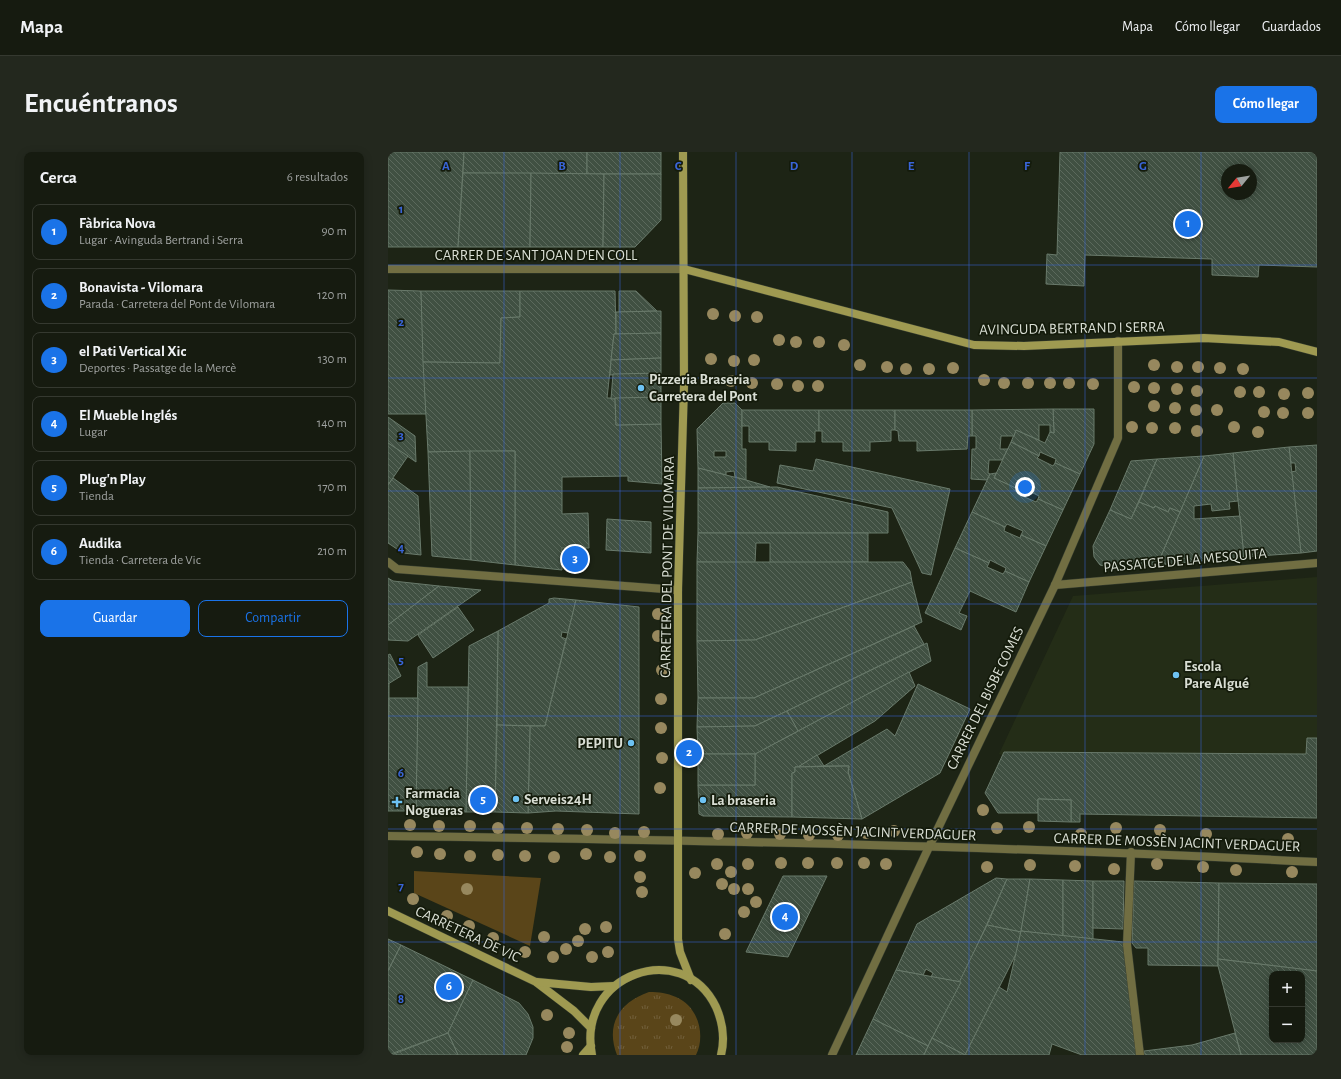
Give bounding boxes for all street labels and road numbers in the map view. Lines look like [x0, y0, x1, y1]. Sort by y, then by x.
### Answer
street label: CARRER DE SANT JOAN D'EN COLL [435, 248, 638, 263]
street label: AVINGUDA BERTRAND I SERRA [979, 319, 1165, 338]
street label: CARRETERA DEL PONT DE VILOMARA [658, 456, 677, 678]
street label: PASSATGE DE LA MESQUITA [1103, 546, 1268, 575]
street label: CARRER DEL BISBE COMES [944, 624, 1027, 772]
street label: CARRER DE MOSSÈN JACINT VERDAGUER [729, 818, 977, 843]
street label: CARRER DE MOSSÈN JACINT VERDAGUER [1053, 829, 1301, 854]
street label: CARRETERA DE VIC [413, 904, 523, 965]

